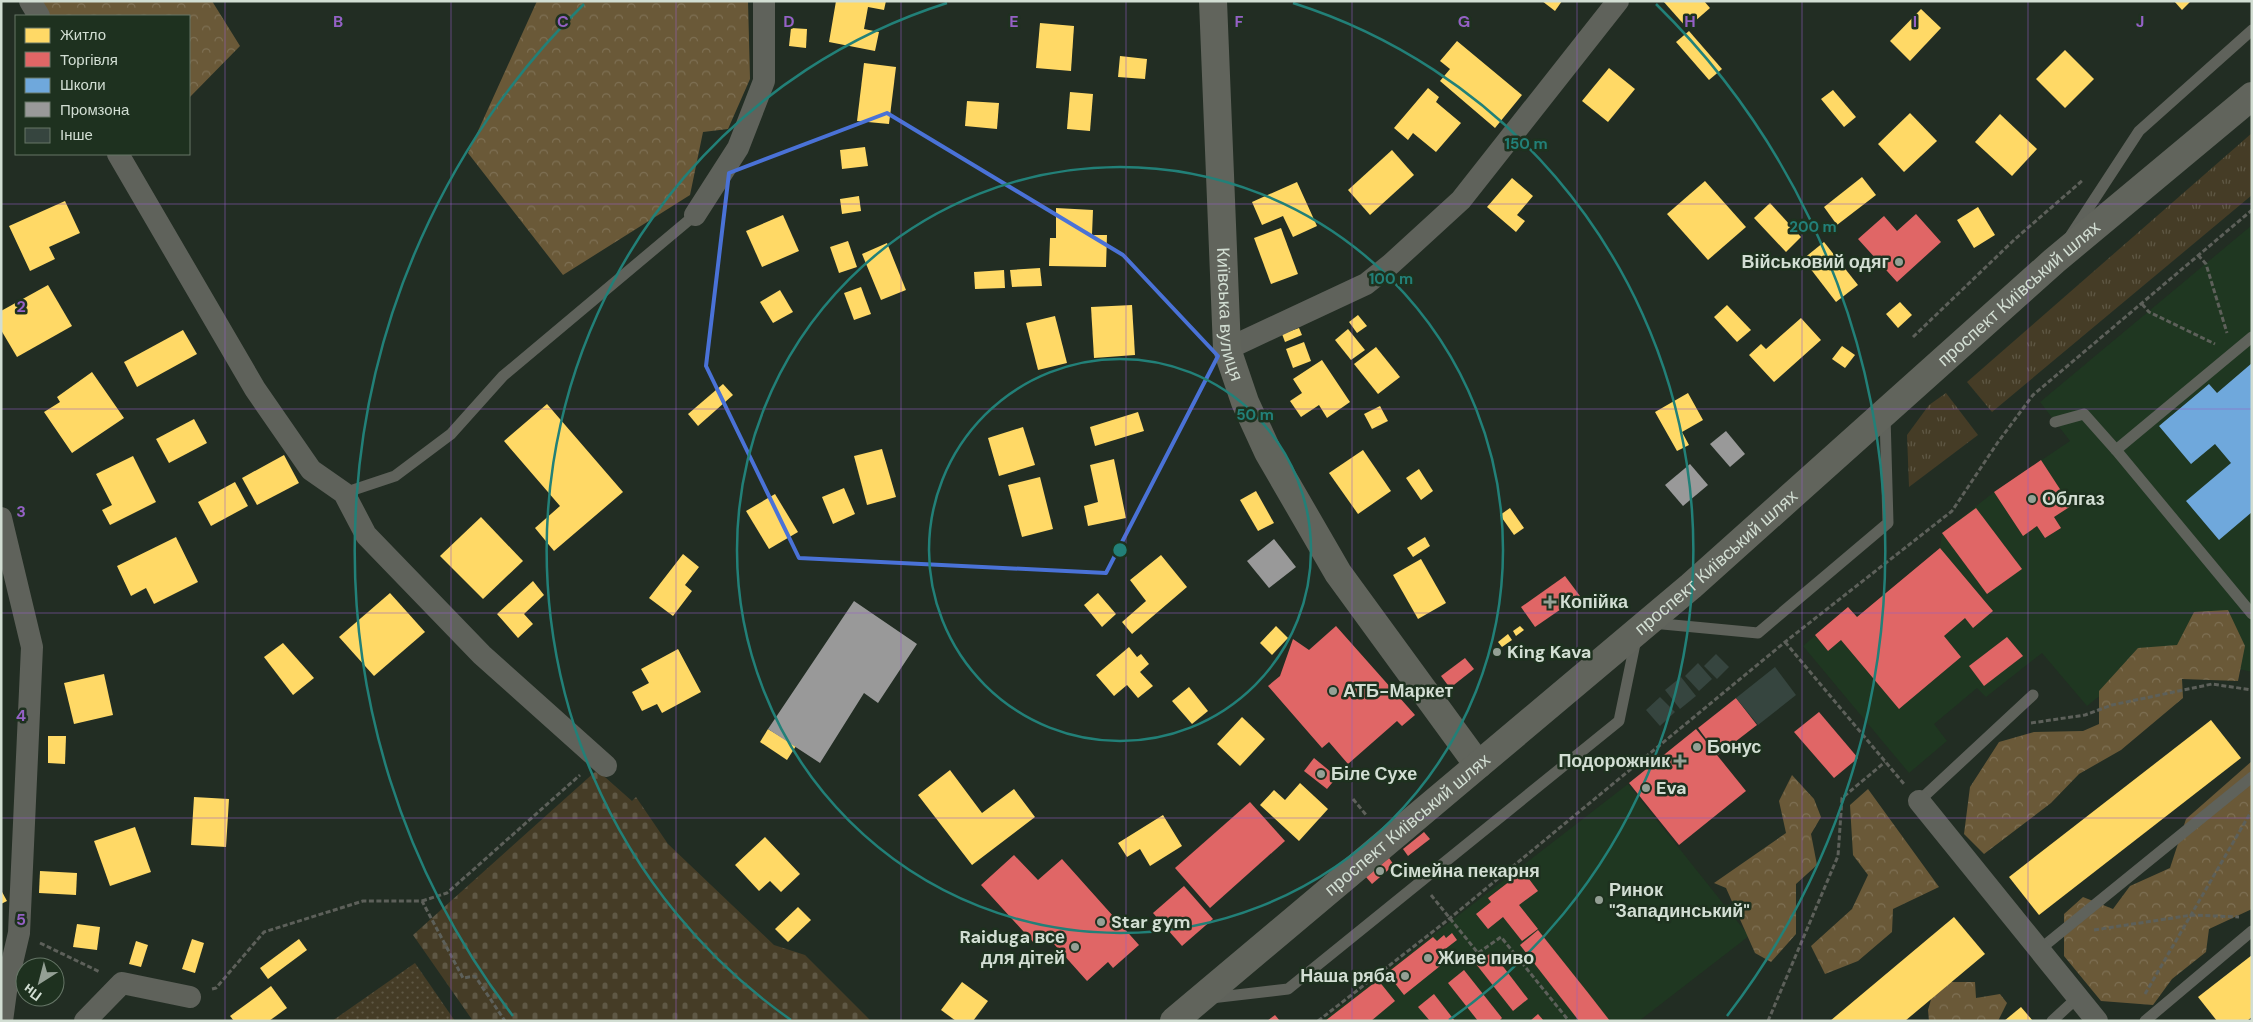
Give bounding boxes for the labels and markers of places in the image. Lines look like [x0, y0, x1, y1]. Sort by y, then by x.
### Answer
place label: Військовий одяг [1741, 250, 1889, 274]
marker: Військовий одяг [1893, 256, 1905, 268]
place label: Облгаз [2042, 487, 2105, 511]
marker: Облгаз [2026, 493, 2038, 505]
centre of rings [1111, 541, 1129, 559]
place label: Копійка [1560, 590, 1629, 614]
marker: Копійка [1544, 596, 1556, 608]
place label: King Kava [1507, 640, 1591, 664]
marker: King Kava [1491, 646, 1503, 658]
place label: АТБ-Маркет [1343, 679, 1453, 703]
marker: АТБ-Маркет [1327, 685, 1339, 697]
place label: Бонус [1707, 735, 1761, 759]
marker: Бонус [1691, 741, 1703, 753]
place label: Подорожник [1558, 749, 1671, 773]
marker: Подорожник [1674, 755, 1686, 767]
place label: Біле Сухе [1331, 762, 1417, 786]
marker: Біле Сухе [1315, 768, 1327, 780]
place label: Eva [1656, 776, 1687, 800]
marker: Eva [1640, 782, 1652, 794]
place label: Сімейна пекарня [1390, 859, 1540, 883]
marker: Сімейна пекарня [1374, 865, 1386, 877]
place label: Ринок "Западинський" [1609, 878, 1750, 923]
marker: Ринок "Западинський" [1593, 894, 1605, 906]
place label: Star gym [1111, 910, 1190, 934]
marker: Star gym [1095, 916, 1107, 928]
place label: Raiduga все для дітей [959, 925, 1065, 970]
marker: Raiduga все для дітей [1069, 941, 1081, 953]
place label: Живе пиво [1437, 946, 1534, 970]
marker: Живе пиво [1422, 952, 1434, 964]
place label: Наша ряба [1300, 964, 1396, 988]
marker: Наша ряба [1399, 970, 1411, 982]

